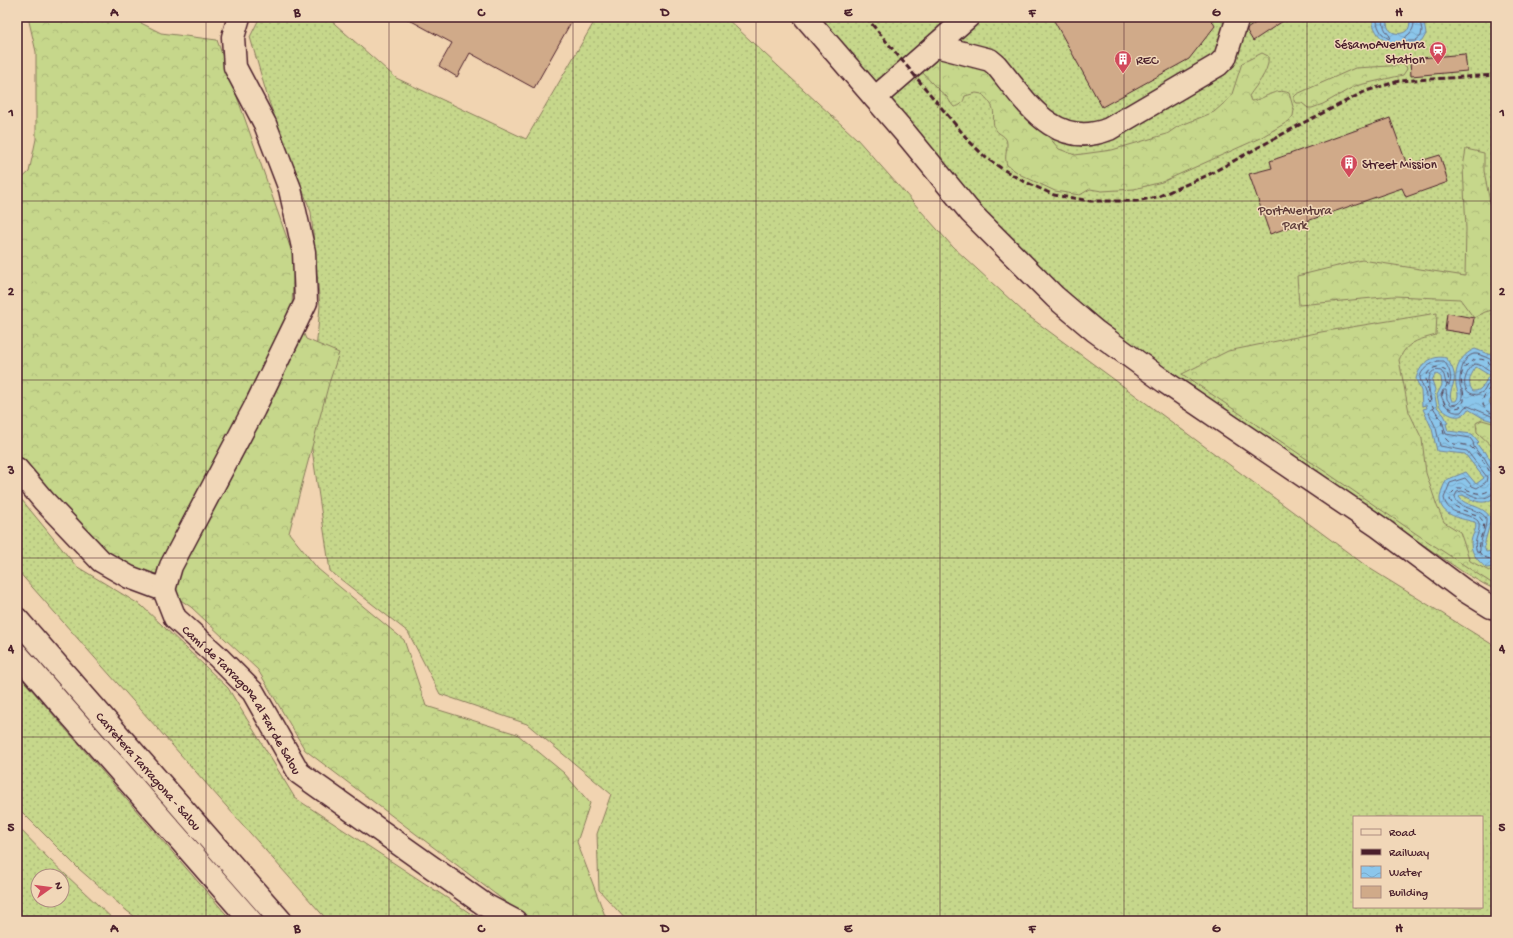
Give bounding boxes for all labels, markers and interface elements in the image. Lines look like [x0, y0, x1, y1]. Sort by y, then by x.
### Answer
text: A [109, 6, 119, 21]
text: B [293, 6, 302, 21]
text: C [476, 6, 486, 21]
text: D [660, 6, 670, 21]
text: E [844, 6, 853, 21]
text: F [1028, 6, 1037, 21]
text: G [1212, 6, 1221, 21]
text: H [1395, 6, 1403, 21]
place label: SésamoAventura Station [1335, 38, 1426, 68]
station icon: SésamoAventura Station [1428, 40, 1448, 65]
building icon: REC [1113, 49, 1133, 74]
place label: REC [1136, 54, 1159, 69]
text: 1 [7, 106, 14, 121]
text: 1 [1498, 106, 1505, 121]
building icon: Street Mission [1339, 153, 1359, 178]
place label: Street Mission [1362, 158, 1438, 173]
park label: PortAventura Park [1257, 204, 1332, 234]
text: 2 [8, 285, 15, 300]
text: 2 [1499, 285, 1506, 300]
text: 3 [7, 464, 15, 479]
text: 3 [1498, 464, 1506, 479]
street label: Camí de Tarragona al Far de Salou [178, 623, 303, 778]
text: 4 [7, 642, 15, 657]
text: 4 [1498, 642, 1506, 657]
street label: Carretera Tarragona - Salou [92, 710, 203, 834]
legend [1353, 816, 1483, 908]
text: 5 [8, 821, 15, 836]
text: 5 [1499, 821, 1506, 836]
text: Road [1389, 827, 1416, 841]
text: Railway [1389, 847, 1429, 861]
text: Water [1389, 867, 1423, 881]
north arrow [30, 868, 70, 908]
text: N [51, 881, 64, 891]
text: Building [1388, 887, 1428, 901]
text: A [109, 922, 119, 937]
text: B [293, 922, 302, 937]
text: C [476, 922, 486, 937]
text: D [660, 922, 670, 937]
text: E [844, 922, 853, 937]
text: F [1028, 922, 1037, 937]
text: G [1212, 922, 1221, 937]
text: H [1395, 922, 1403, 937]

